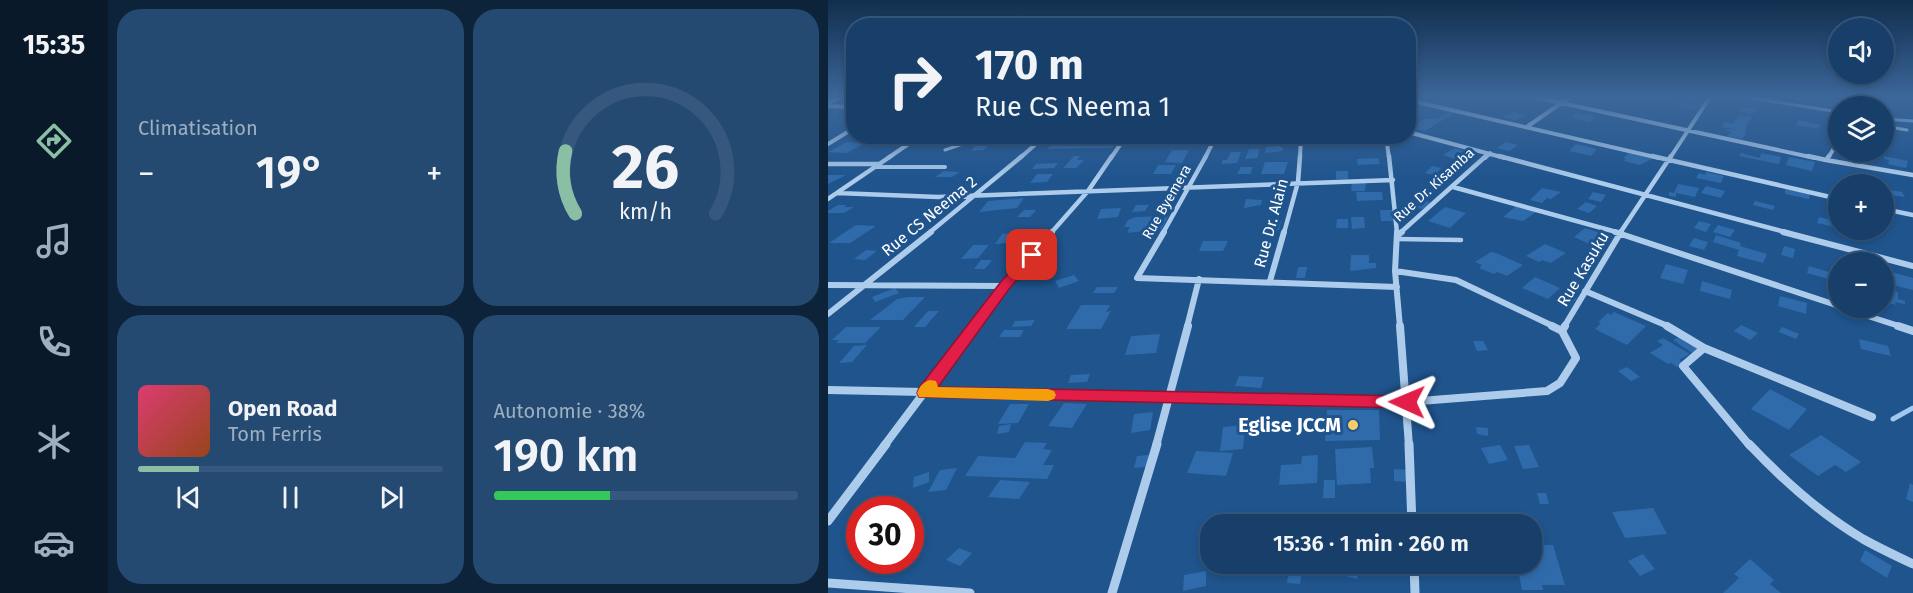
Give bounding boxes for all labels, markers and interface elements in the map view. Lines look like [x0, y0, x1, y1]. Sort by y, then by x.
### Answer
map controls [1828, 18, 1894, 318]
button: sound [1828, 18, 1894, 84]
text: 15:35 [23, 29, 85, 61]
text: 170 m [975, 40, 1084, 90]
icon: right [876, 42, 954, 120]
text: Rue CS Neema 1 [975, 91, 1170, 123]
button: layers [1828, 96, 1894, 162]
text: Climatisation [138, 116, 258, 140]
icon: directions [33, 120, 75, 162]
text: 26 [612, 130, 679, 205]
street label: Rue Dr. Kisamba [1390, 144, 1478, 226]
text: 19° [256, 146, 325, 200]
text: − [138, 154, 155, 194]
text: + [426, 154, 443, 194]
street label: Rue Byemera [1139, 162, 1195, 242]
street label: Rue CS Neema 2 [878, 172, 980, 260]
button: + [1828, 174, 1894, 240]
street label: Rue Dr. Alain [1250, 176, 1292, 270]
text: km/h [619, 200, 672, 226]
icon: music [33, 220, 75, 262]
street label: Rue Kasuku [1553, 228, 1613, 310]
pin [1006, 229, 1057, 280]
icon: arrive [1015, 238, 1048, 271]
button: − [1828, 252, 1894, 318]
icon: phone [33, 321, 75, 363]
position arrow [1375, 370, 1439, 434]
text: Open Road [228, 395, 338, 422]
text: Autonomie · 38% [494, 399, 645, 423]
place label: Eglise JCCM [1238, 413, 1341, 437]
marker: Eglise JCCM [1346, 418, 1360, 432]
icon: climate [33, 421, 75, 463]
text: Tom Ferris [228, 422, 322, 446]
text: 190 km [494, 429, 638, 483]
icon: previous [172, 481, 205, 514]
icon: pause [274, 481, 307, 514]
icon: next [375, 481, 408, 514]
speed limit sign: 30 [846, 496, 924, 574]
icon: car [33, 522, 75, 564]
text: 15:36 · 1 min · 260 m [1273, 530, 1469, 557]

